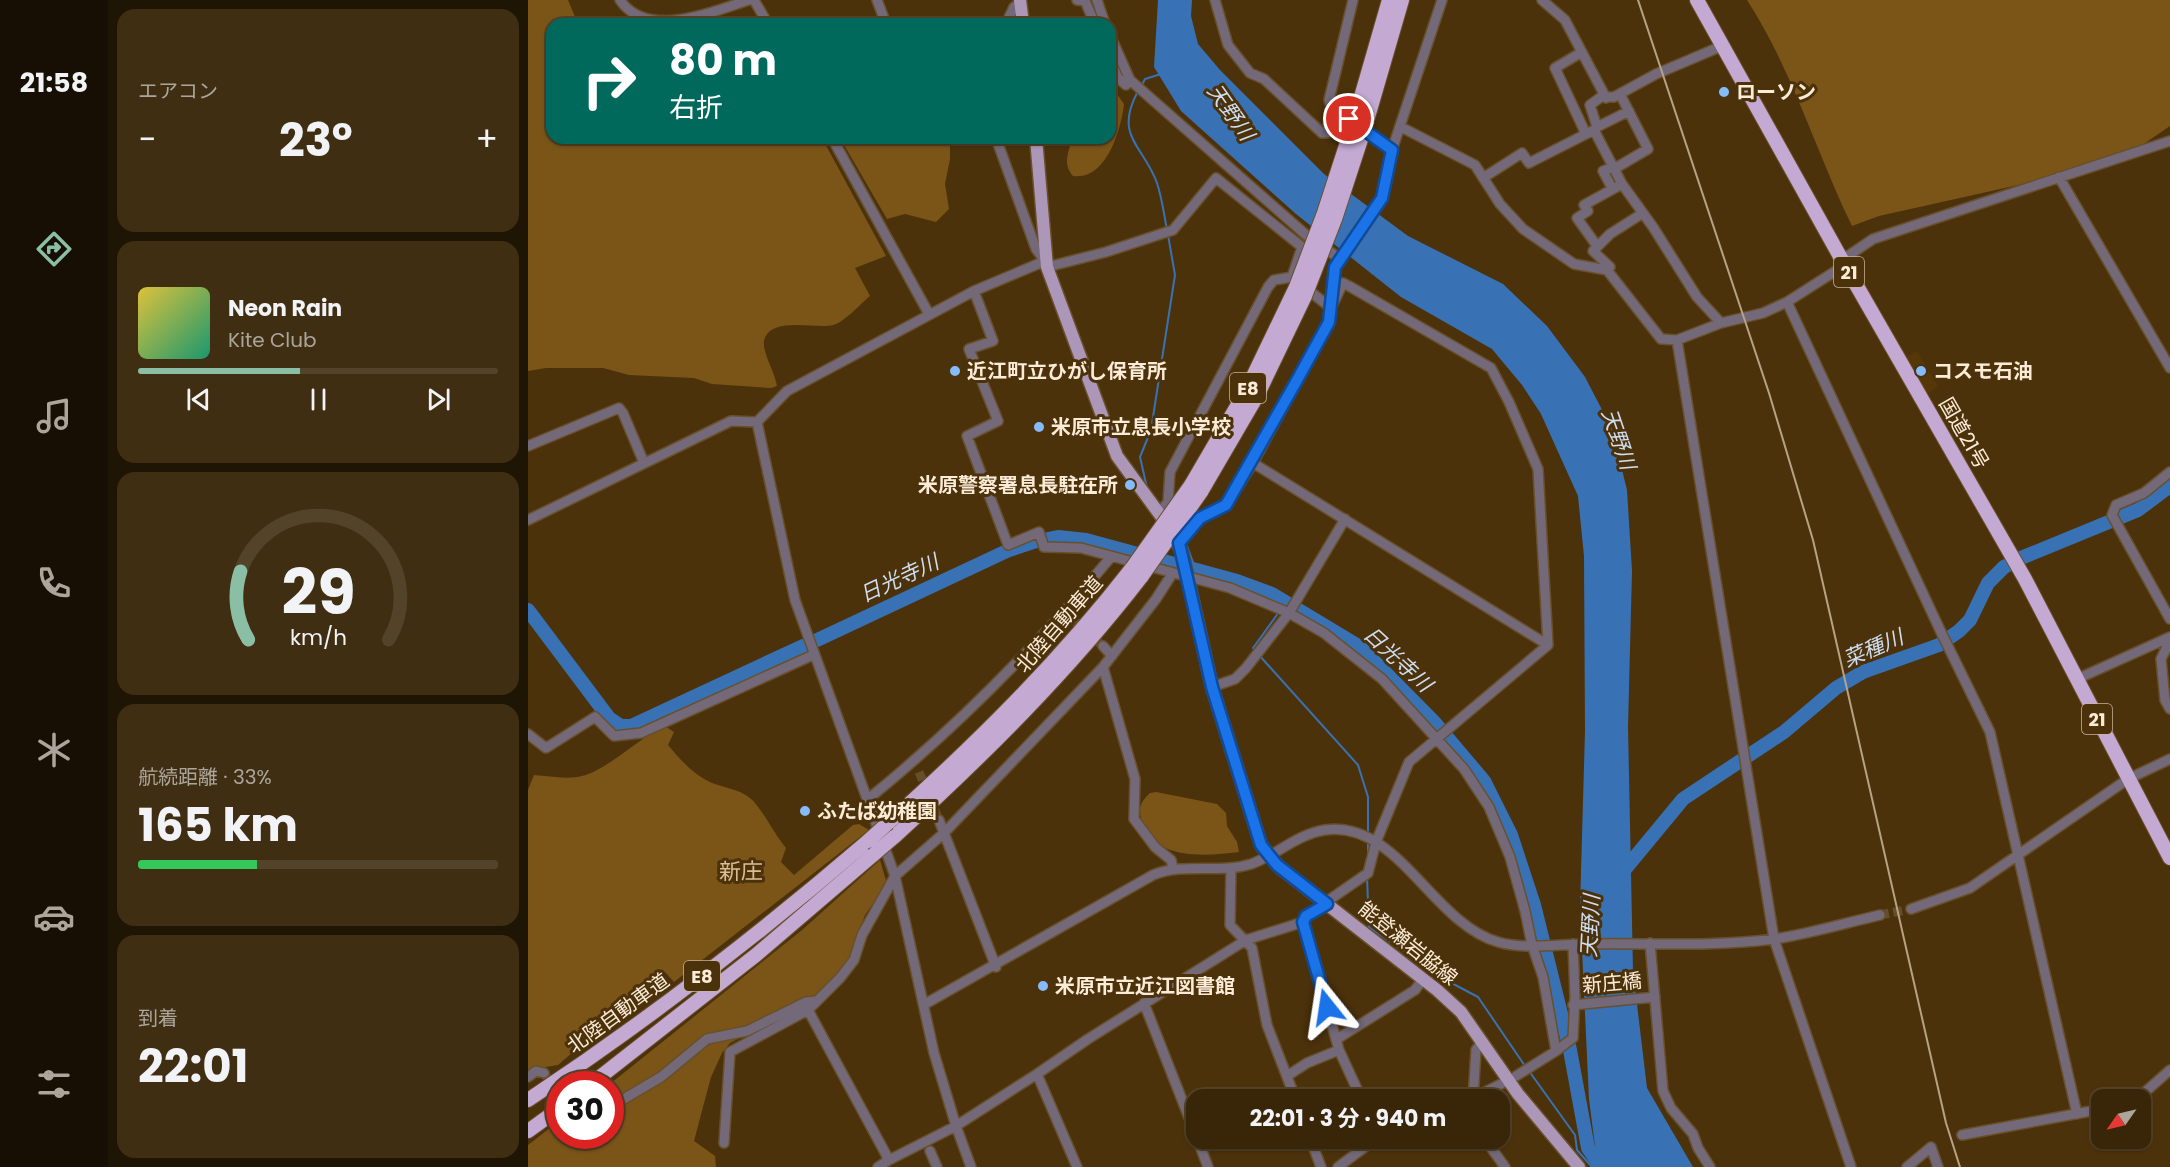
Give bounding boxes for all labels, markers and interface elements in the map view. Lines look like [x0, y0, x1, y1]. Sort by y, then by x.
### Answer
text: 80 m [669, 31, 777, 90]
icon: right [570, 42, 648, 120]
text: 21:58 [20, 64, 88, 101]
text: エアコン [138, 77, 218, 105]
water label: 天野川 [1201, 78, 1262, 148]
place label: ローソン [1736, 78, 1816, 106]
marker: ローソン [1717, 85, 1731, 99]
text: 右折 [669, 89, 723, 126]
pin [1323, 93, 1374, 144]
icon: arrive [1332, 102, 1365, 135]
text: 23° [279, 109, 353, 172]
text: − [138, 116, 156, 163]
text: + [475, 116, 498, 163]
icon: directions [33, 228, 75, 270]
road number: 21 [1834, 257, 1864, 287]
text: Neon Rain [228, 293, 342, 324]
text: Kite Club [228, 326, 317, 354]
place label: 近江町立ひがし保育所 [967, 357, 1167, 385]
place label: コスモ石油 [1933, 357, 2033, 385]
marker: 近江町立ひがし保育所 [948, 364, 962, 378]
marker: コスモ石油 [1914, 364, 1928, 378]
road number: E8 [1230, 373, 1266, 403]
icon: previous [182, 383, 215, 416]
icon: pause [302, 383, 335, 416]
icon: next [422, 383, 455, 416]
street label: 国道21号 [1932, 392, 1996, 474]
icon: music [33, 395, 75, 437]
water label: 天野川 [1595, 404, 1644, 475]
place label: 米原市立息長小学校 [1051, 413, 1231, 441]
marker: 米原市立息長小学校 [1032, 420, 1046, 434]
place label: 米原警察署息長駐在所 [918, 471, 1118, 499]
marker: 米原警察署息長駐在所 [1123, 478, 1137, 492]
water label: 日光寺川 [855, 546, 945, 609]
text: 29 [281, 549, 355, 637]
icon: phone [33, 562, 75, 604]
street label: 北陸自動車道 [1009, 570, 1109, 678]
water label: 日光寺川 [1357, 620, 1440, 700]
water label: 菜種川 [1838, 622, 1910, 674]
text: km/h [289, 623, 347, 654]
road number: 21 [2082, 704, 2112, 734]
icon: climate [33, 729, 75, 771]
text: 航続距離 · 33% [138, 763, 272, 791]
text: 165 km [138, 794, 298, 857]
place label: ふたば幼稚園 [817, 797, 937, 825]
marker: ふたば幼稚園 [798, 804, 812, 818]
district label: 新庄 [719, 856, 763, 887]
water label: 天野川 [1574, 892, 1606, 958]
street label: 能登瀬岩脇線 [1353, 894, 1463, 992]
icon: car [33, 896, 75, 938]
road number: E8 [684, 961, 720, 991]
street label: 北陸自動車道 [561, 966, 675, 1060]
street label: 新庄橋 [1581, 966, 1643, 1000]
place label: 米原市立近江図書館 [1055, 972, 1235, 1000]
position arrow [1295, 975, 1359, 1039]
marker: 米原市立近江図書館 [1036, 979, 1050, 993]
text: 到着 [138, 1004, 178, 1032]
text: 22:01 [138, 1035, 248, 1098]
icon: filters [33, 1063, 75, 1105]
speed limit sign: 30 [546, 1071, 624, 1149]
north arrow [2091, 1089, 2151, 1149]
map controls [2091, 1089, 2151, 1149]
text: 22:01 · 3 分 · 940 m [1250, 1103, 1446, 1134]

